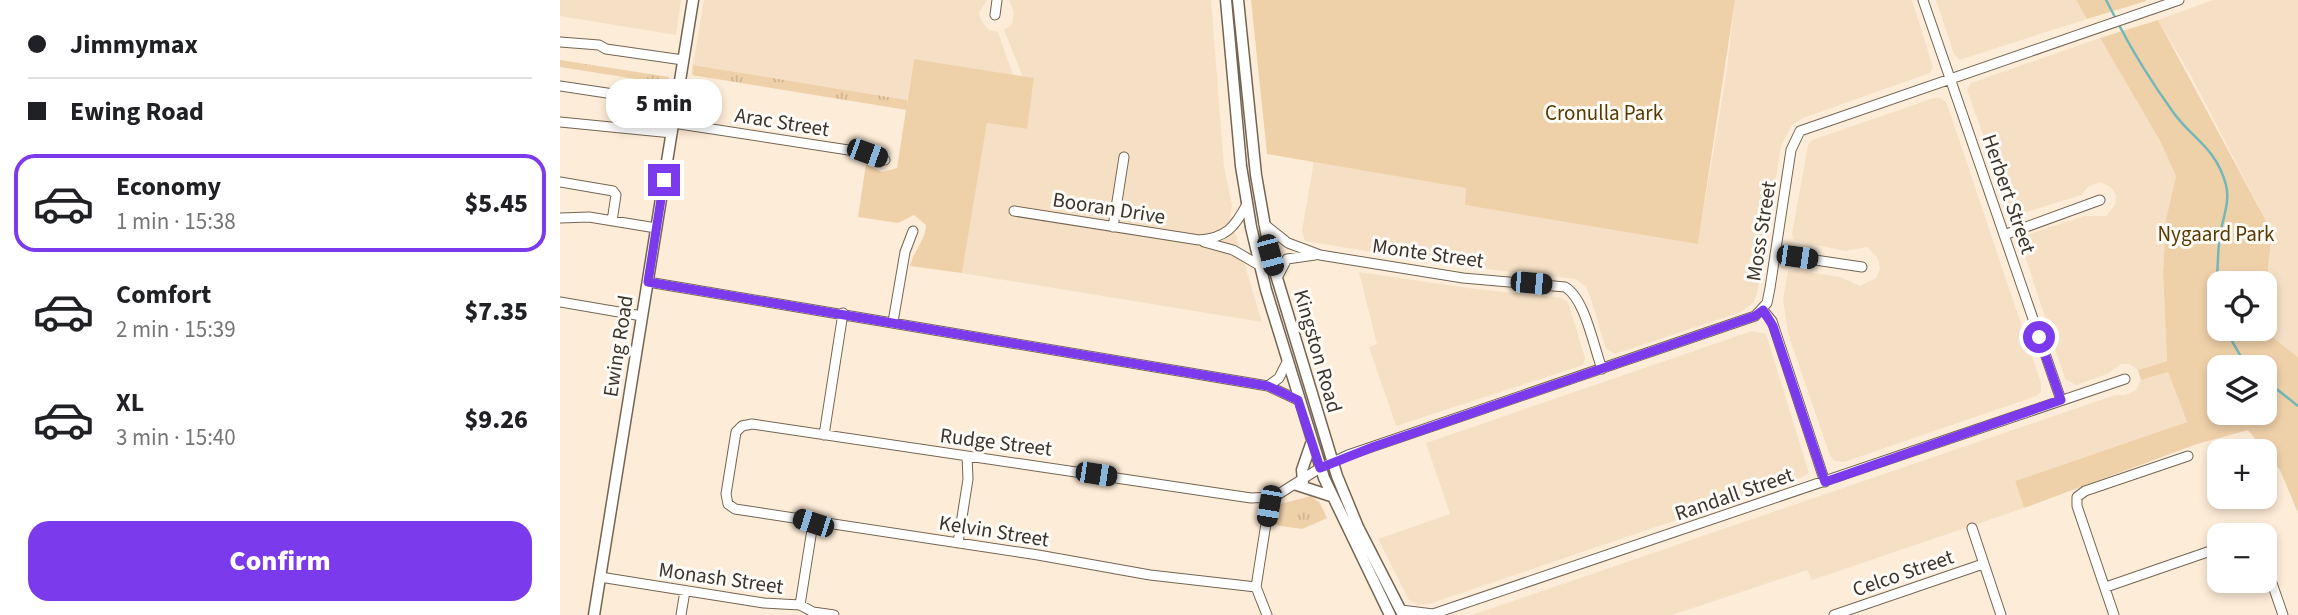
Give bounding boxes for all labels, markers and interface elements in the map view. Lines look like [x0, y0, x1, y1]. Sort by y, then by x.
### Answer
text: Jimmymax [70, 26, 198, 63]
callout: 5 min [606, 78, 722, 128]
text: 5 min [636, 87, 692, 120]
text: Ewing Road [70, 93, 204, 130]
park label: Cronulla Park [1545, 98, 1664, 128]
street label: Arac Street [733, 100, 831, 144]
street label: Herbert Street [1975, 130, 2043, 258]
car [844, 136, 891, 170]
route end [648, 164, 680, 196]
text: Economy [116, 168, 221, 205]
icon: car [32, 172, 95, 235]
street label: Moss Street [1738, 179, 1784, 283]
street label: Booran Drive [1051, 184, 1167, 232]
text: $5.45 [464, 185, 528, 222]
text: 1 min · 15:38 [116, 205, 236, 238]
park label: Nygaard Park [2158, 219, 2275, 249]
street label: Monte Street [1370, 230, 1486, 276]
car [1255, 232, 1286, 278]
car [1775, 244, 1820, 270]
car [1510, 271, 1553, 295]
map controls [2207, 271, 2277, 593]
button: locate [2207, 271, 2277, 341]
text: Comfort [116, 276, 211, 313]
icon: car [32, 280, 95, 343]
street label: Kingston Road [1286, 286, 1350, 416]
text: $7.35 [464, 293, 528, 330]
street label: Ewing Road [595, 293, 641, 399]
text: 2 min · 15:39 [116, 313, 236, 346]
route start [2023, 321, 2055, 353]
button: layers [2207, 355, 2277, 425]
text: XL [116, 384, 144, 421]
icon: car [32, 388, 95, 451]
text: $9.26 [464, 401, 528, 438]
street label: Rudge Street [938, 420, 1054, 464]
text: 3 min · 15:40 [116, 421, 236, 454]
button: + [2207, 439, 2277, 509]
car [1074, 460, 1119, 488]
street label: Randall Street [1671, 460, 1797, 528]
car [1256, 483, 1283, 529]
car [790, 507, 837, 539]
street label: Kelvin Street [937, 507, 1051, 555]
button: Confirm [28, 521, 532, 601]
button: − [2207, 523, 2277, 593]
street label: Celco Street [1848, 542, 1958, 604]
street label: Monash Street [657, 554, 785, 602]

